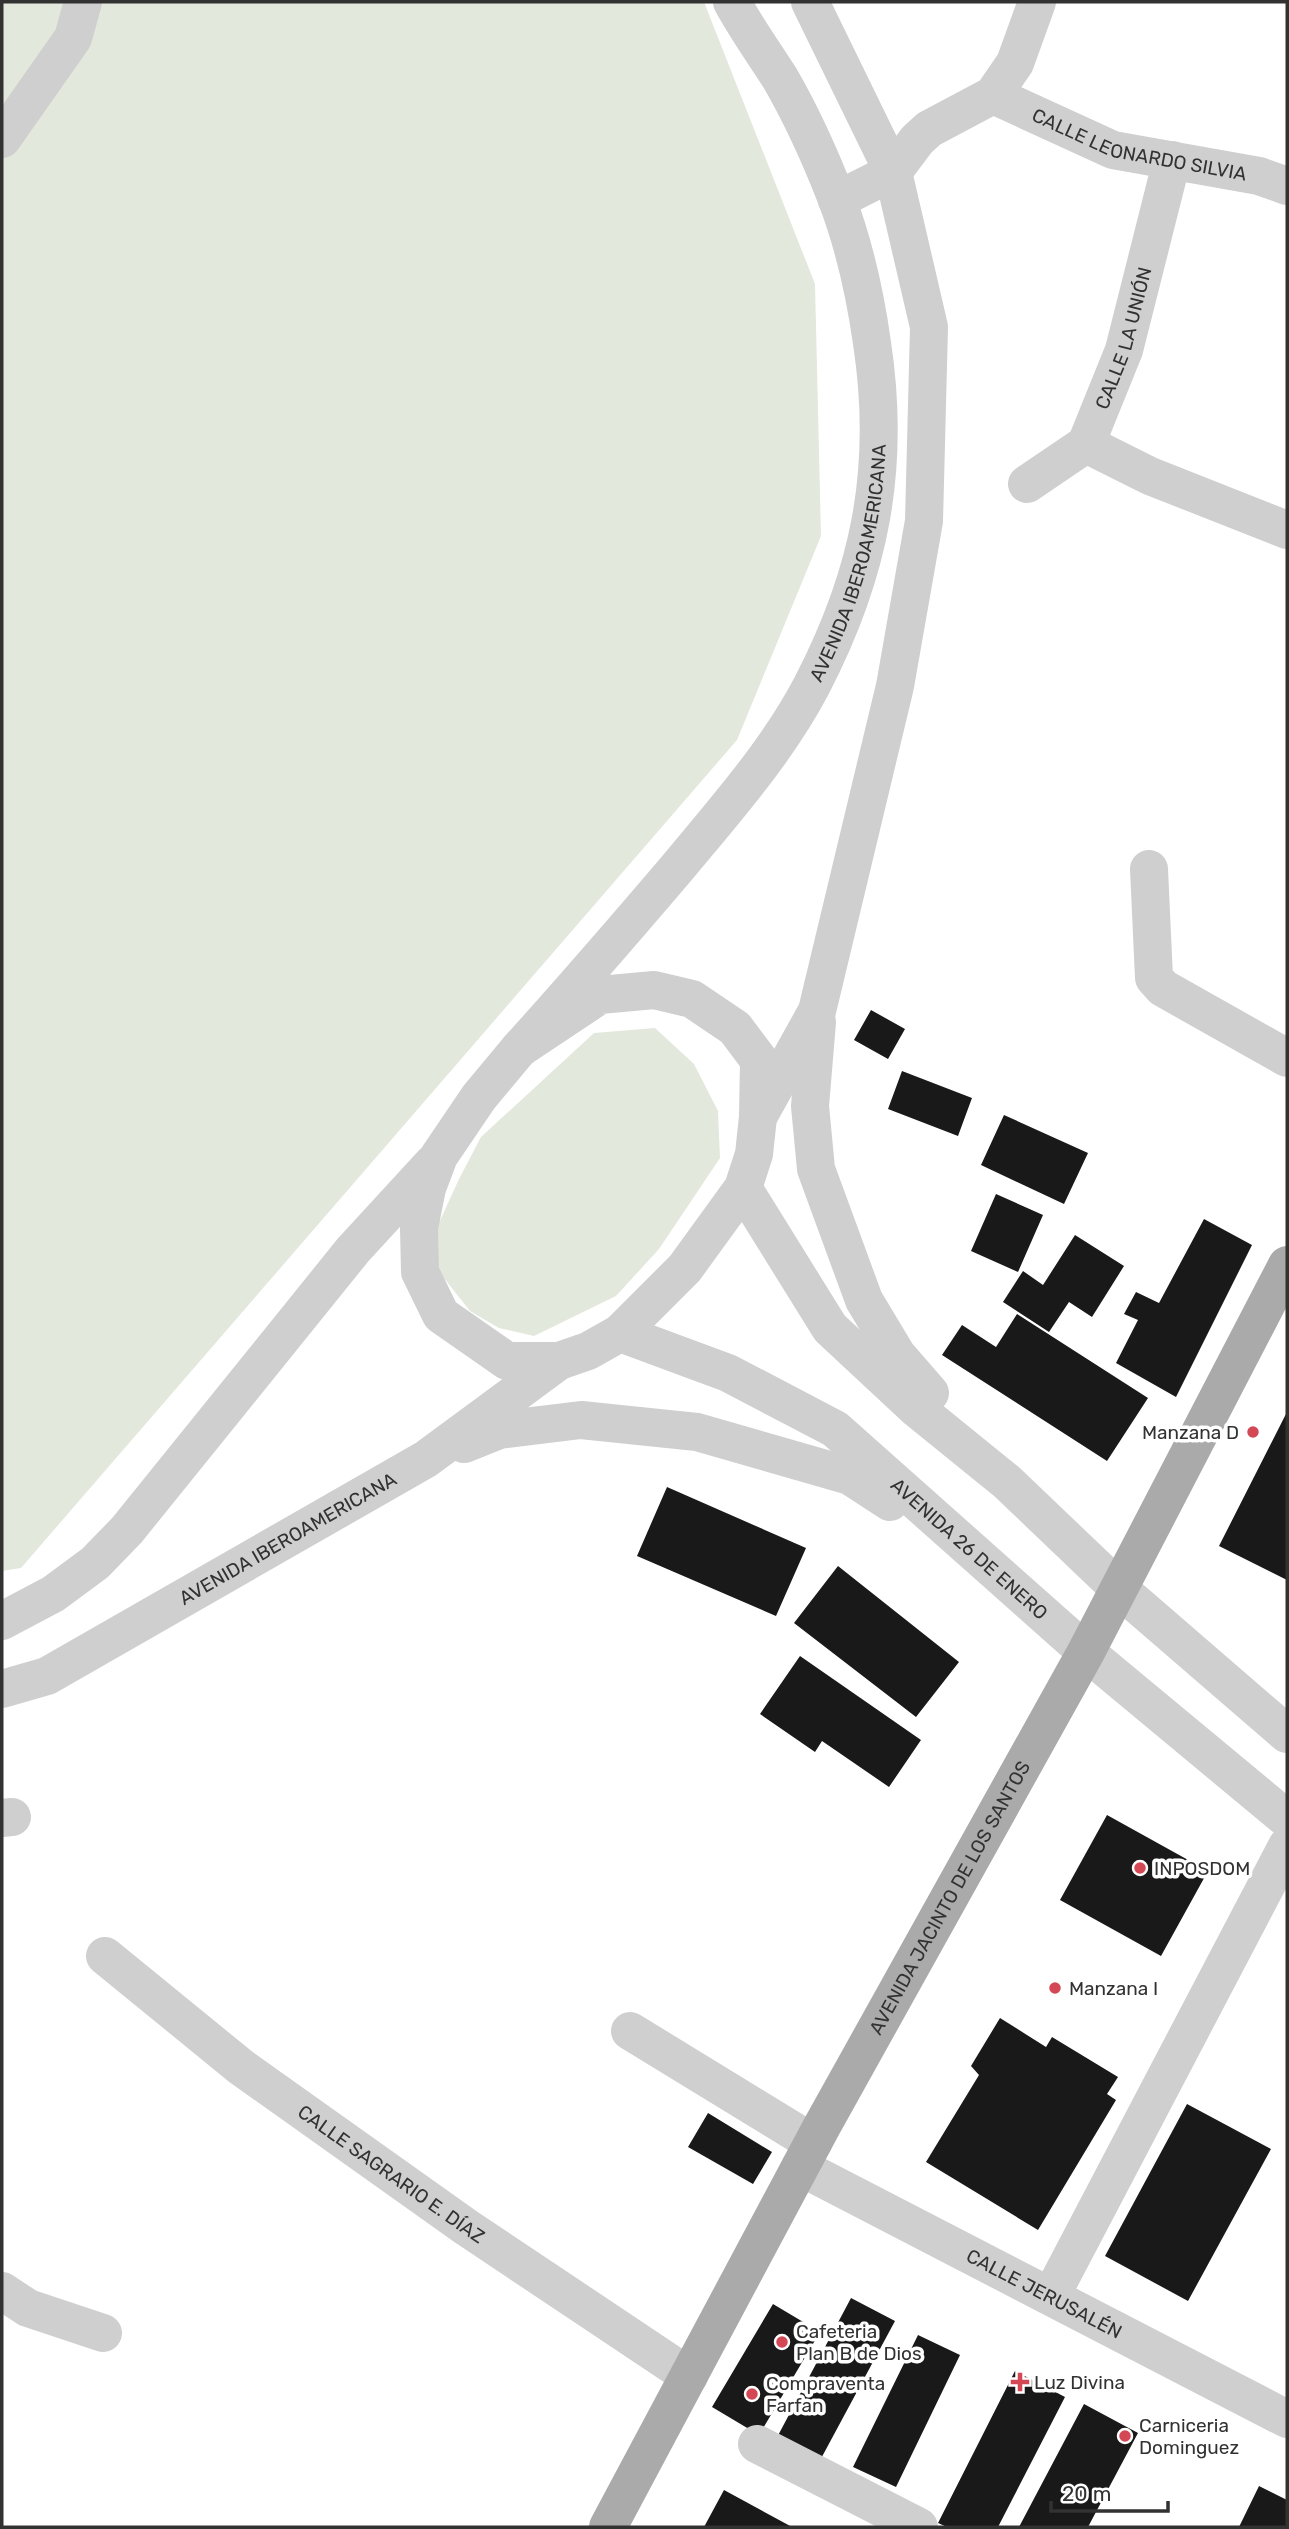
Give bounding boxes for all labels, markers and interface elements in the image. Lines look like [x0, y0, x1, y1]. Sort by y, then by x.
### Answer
street label: CALLE LEONARDO SILVIA [1028, 104, 1249, 186]
street label: CALLE LA UNIÓN [1090, 264, 1157, 413]
street label: AVENIDA IBEROAMERICANA [805, 443, 891, 685]
place label: Manzana D [1142, 1421, 1239, 1444]
marker: Manzana D [1245, 1424, 1261, 1440]
street label: AVENIDA IBEROAMERICANA [175, 1467, 401, 1610]
street label: AVENIDA 26 DE ENERO [886, 1473, 1052, 1625]
street label: AVENIDA JACINTO DE LOS SANTOS [864, 1757, 1035, 2039]
place label: INPOSDOM [1154, 1857, 1250, 1880]
marker: INPOSDOM [1132, 1860, 1148, 1876]
place label: Manzana I [1069, 1977, 1158, 2000]
marker: Manzana I [1047, 1980, 1063, 1996]
street label: CALLE SAGRARIO E. DÍAZ [293, 2100, 489, 2248]
street label: CALLE JERUSALÉN [962, 2244, 1126, 2344]
place label: Cafeteria Plan B de Dios [796, 2320, 922, 2365]
marker: Cafeteria Plan B de Dios [774, 2334, 790, 2350]
place label: Luz Divina [1034, 2371, 1125, 2394]
place label: Compraventa Farfan [766, 2372, 885, 2417]
marker: Luz Divina [1012, 2374, 1028, 2390]
marker: Compraventa Farfan [744, 2386, 760, 2402]
place label: Carniceria Dominguez [1139, 2414, 1239, 2459]
marker: Carniceria Dominguez [1117, 2428, 1133, 2444]
scale bar [1051, 2470, 1168, 2514]
text: 20 m [1062, 2481, 1111, 2506]

